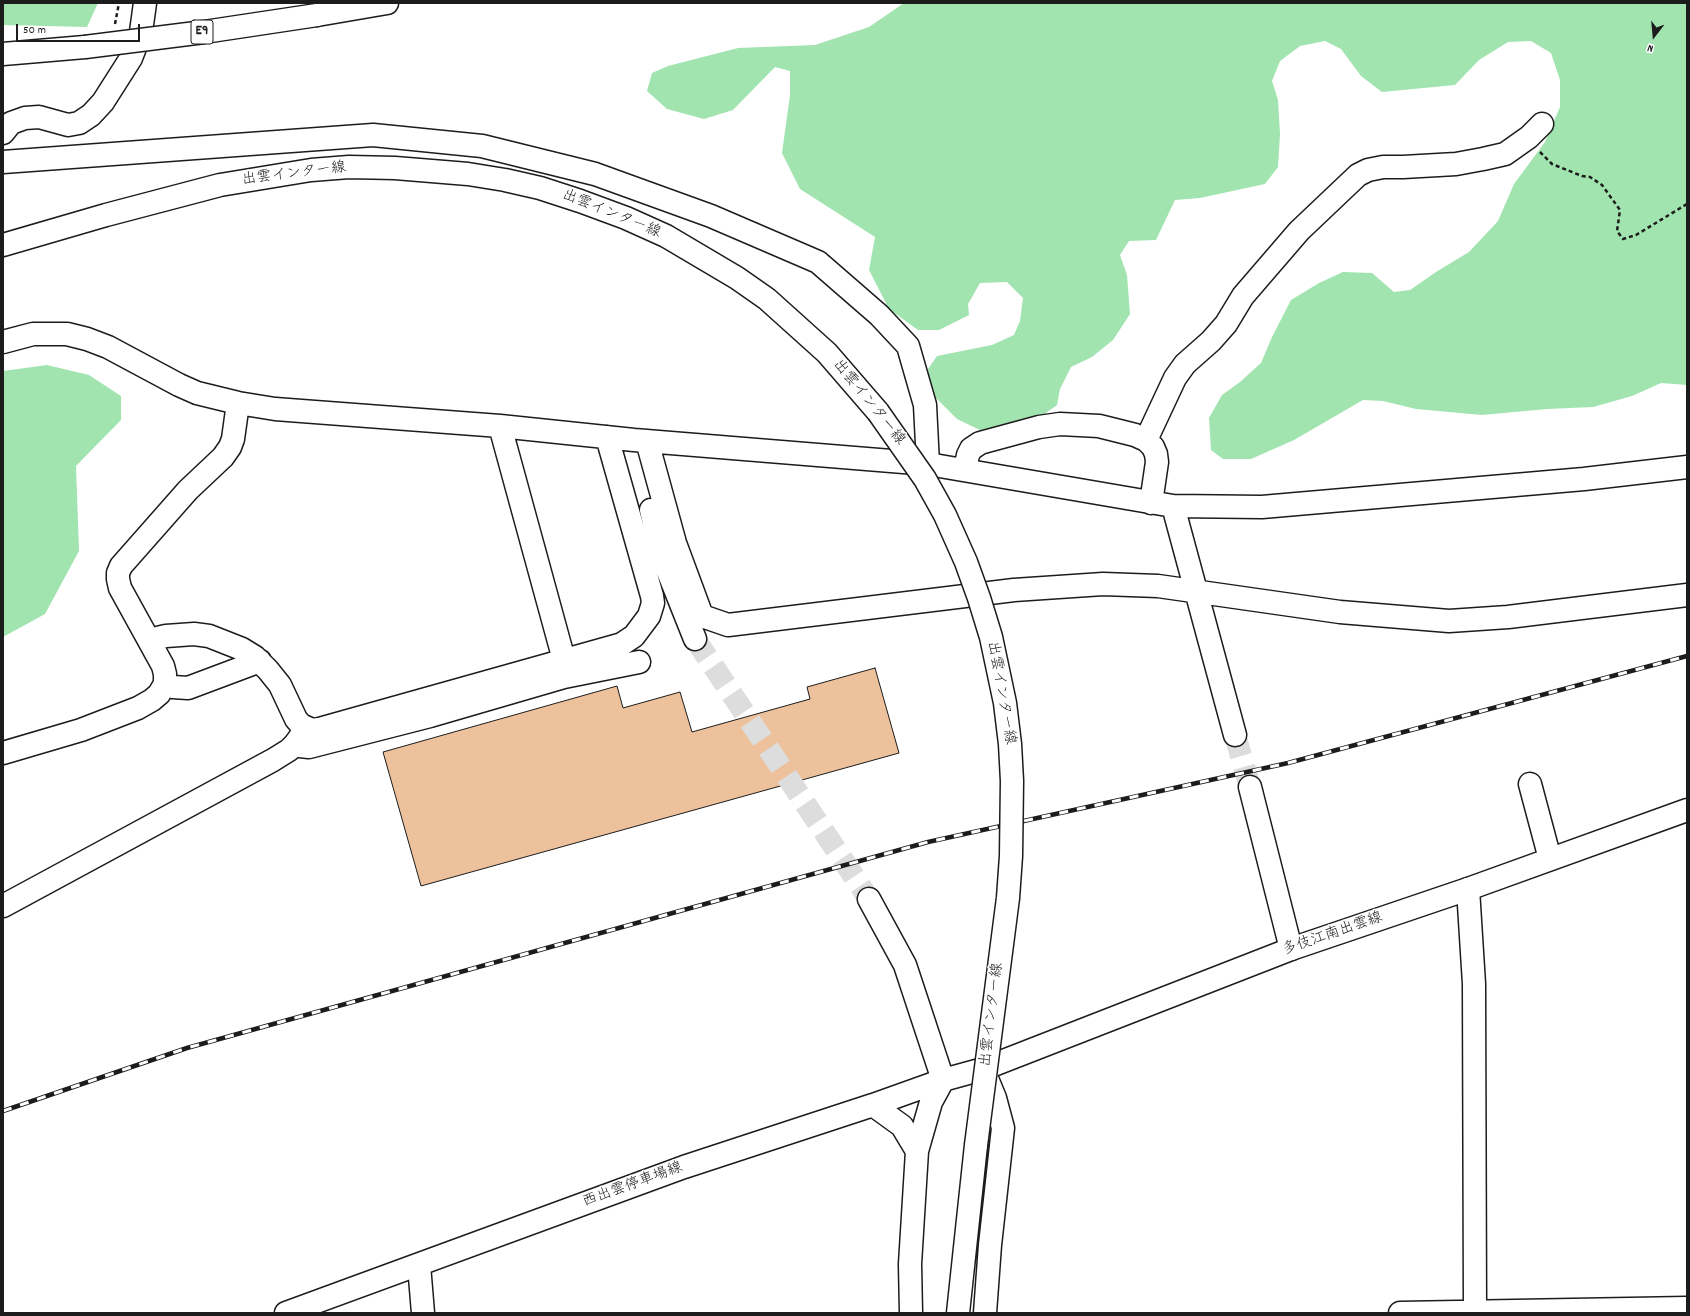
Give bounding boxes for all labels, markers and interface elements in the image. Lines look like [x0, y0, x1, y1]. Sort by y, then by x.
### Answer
scale bar [18, 16, 142, 42]
north arrow [1634, 16, 1674, 56]
road number: E9 [191, 20, 213, 44]
text: 50 m [23, 22, 46, 39]
text: N [1646, 39, 1656, 56]
street label: 出雲インター線 [241, 160, 347, 190]
street label: 出雲インター線 [559, 187, 663, 243]
street label: 出雲インター線 [828, 357, 908, 449]
street label: 出雲インター線 [982, 640, 1018, 746]
street label: 多伎江南出雲線 [1280, 909, 1386, 961]
street label: 出雲インター線 [978, 962, 1008, 1068]
street label: 西出雲停車場線 [581, 1160, 685, 1212]

